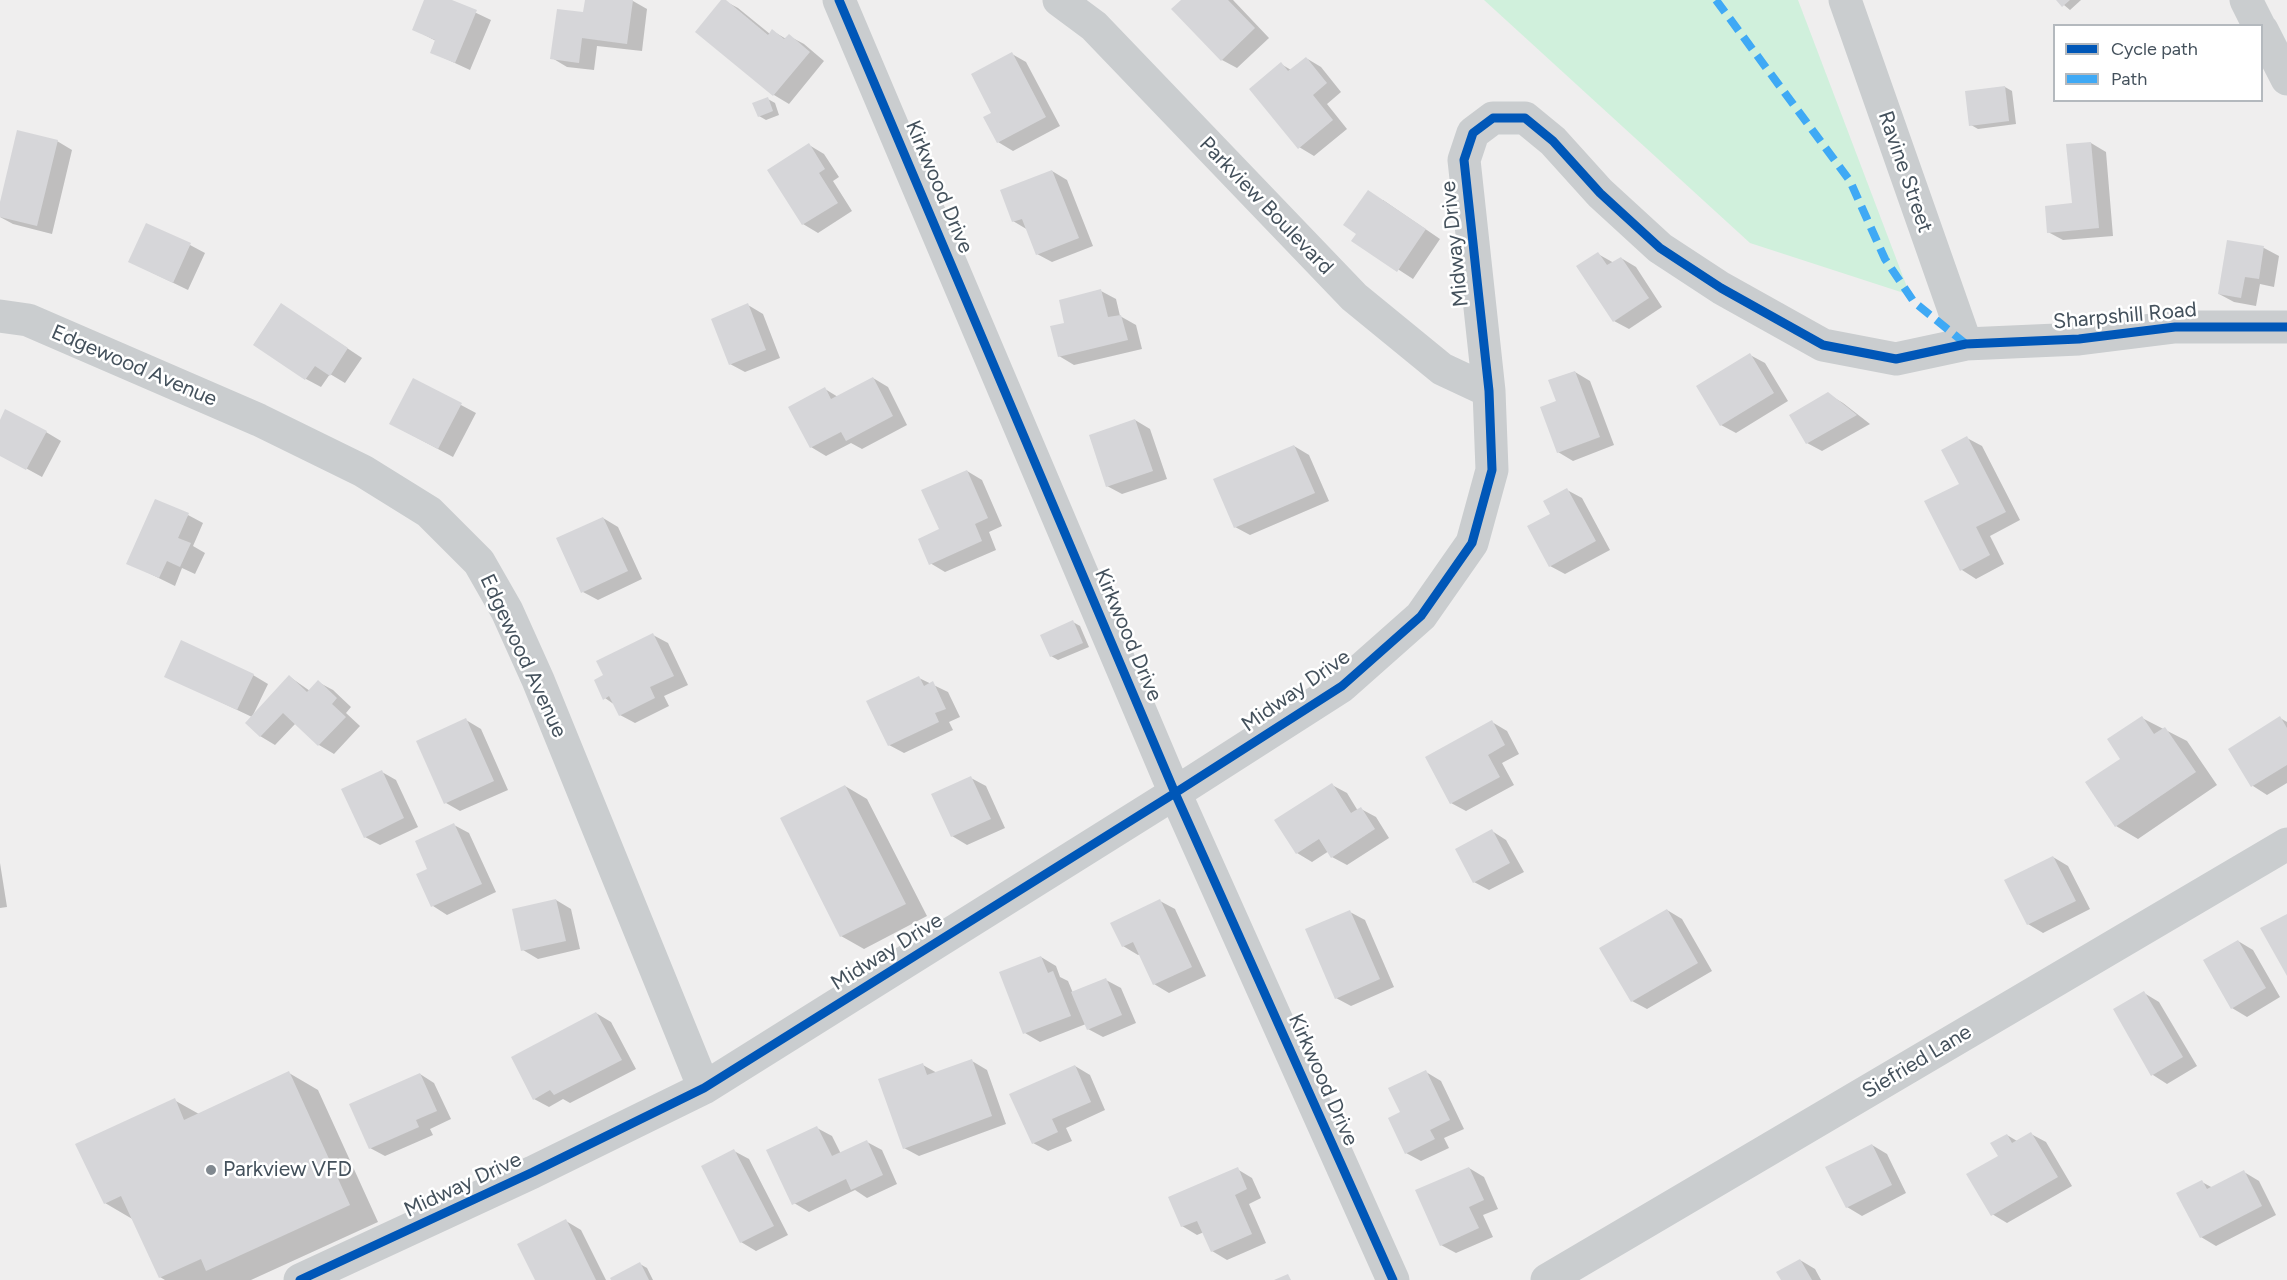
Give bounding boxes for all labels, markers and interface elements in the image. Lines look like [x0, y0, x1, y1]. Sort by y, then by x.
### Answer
legend [2053, 24, 2263, 102]
text: Cycle path [2111, 38, 2198, 60]
text: Path [2111, 68, 2147, 90]
street label: Ravine Street [1872, 108, 1938, 236]
street label: Kirkwood Drive [900, 117, 978, 257]
street label: Parkview Boulevard [1194, 132, 1338, 280]
street label: Midway Drive [1436, 180, 1474, 308]
street label: Sharpshill Road [2052, 297, 2198, 335]
street label: Edgewood Avenue [47, 320, 221, 412]
street label: Kirkwood Drive [1089, 565, 1167, 705]
street label: Edgewood Avenue [474, 570, 572, 742]
street label: Midway Drive [1237, 644, 1355, 738]
street label: Midway Drive [827, 908, 947, 996]
street label: Kirkwood Drive [1283, 1010, 1363, 1150]
street label: Siefried Lane [1858, 1020, 1976, 1104]
street label: Midway Drive [400, 1147, 526, 1223]
place label: Parkview VFD [223, 1157, 352, 1183]
marker: Parkview VFD [204, 1163, 218, 1177]

